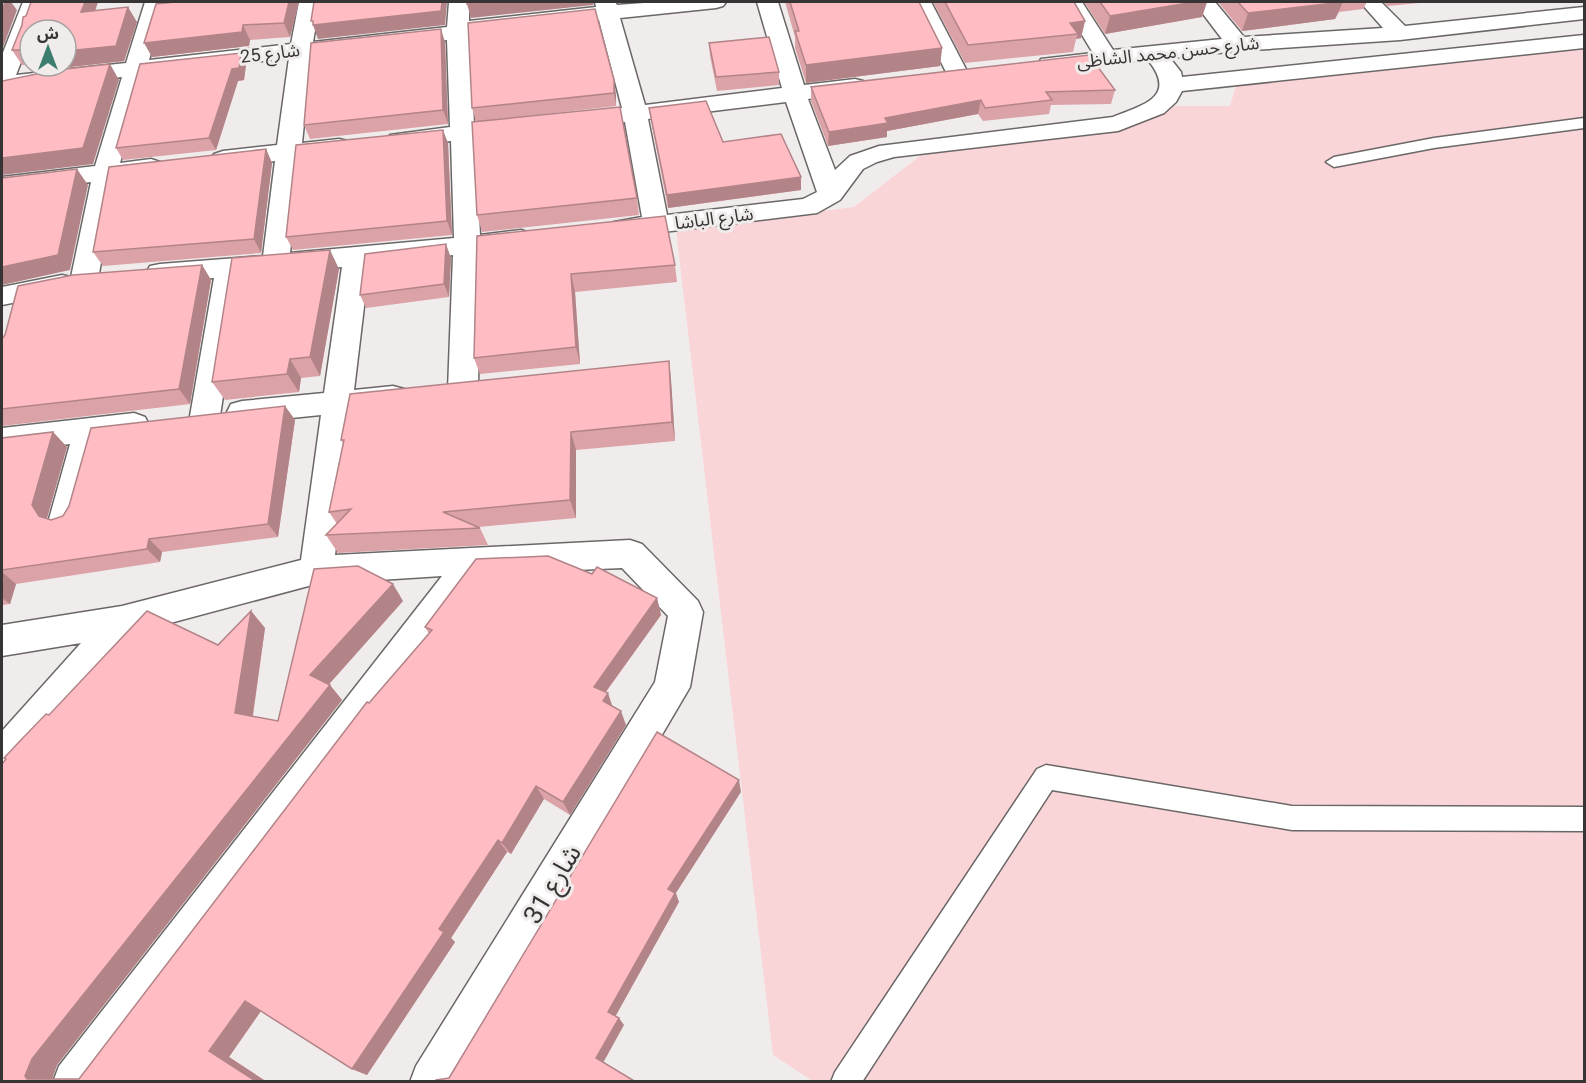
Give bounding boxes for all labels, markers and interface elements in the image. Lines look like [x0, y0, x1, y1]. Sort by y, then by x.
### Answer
north arrow [18, 18, 78, 78]
text: ش [37, 24, 59, 43]
street label: شارع حسن محمد الشاظى [1076, 32, 1261, 76]
street label: شارع 25 [239, 39, 301, 71]
street label: شارع الباشا [673, 203, 755, 237]
street label: شارع 31 [517, 839, 591, 931]

